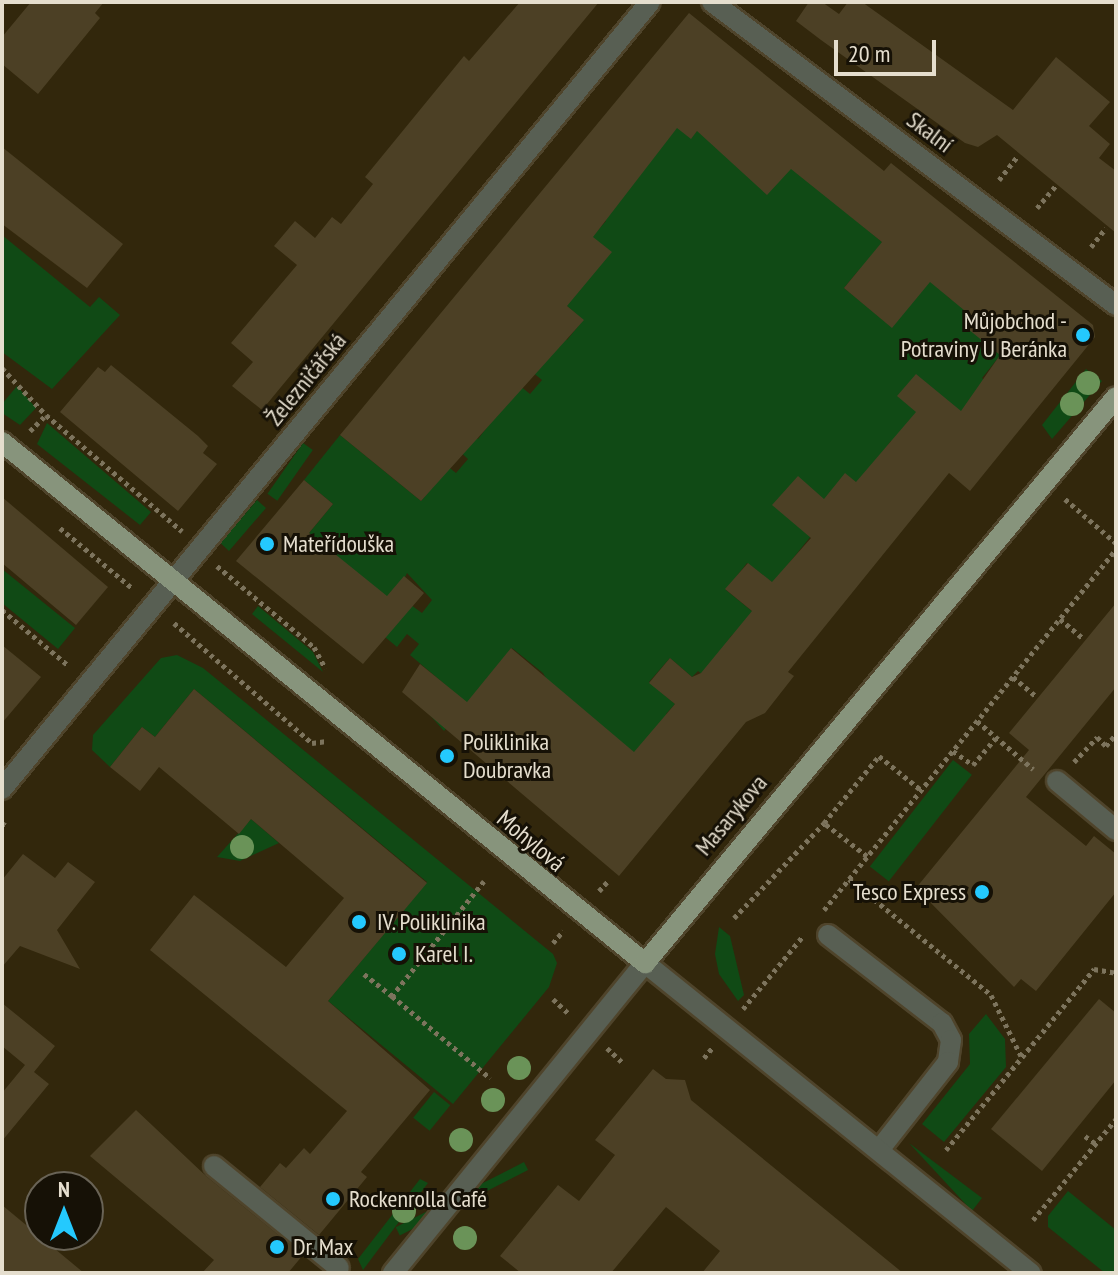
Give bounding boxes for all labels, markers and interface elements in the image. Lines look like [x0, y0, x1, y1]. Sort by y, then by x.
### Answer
scale bar [838, 24, 940, 74]
text: 20 m [848, 38, 890, 69]
street label: Skalní [901, 105, 959, 159]
place label: Můjobchod - Potraviny U Beránka [900, 307, 1067, 363]
marker: Můjobchod - Potraviny U Beránka [1074, 326, 1092, 344]
street label: Železničářská [260, 327, 352, 431]
place label: Mateřídouška [283, 530, 394, 558]
marker: Mateřídouška [258, 535, 276, 553]
place label: Poliklinika Doubravka [463, 728, 551, 784]
marker: Poliklinika Doubravka [438, 747, 456, 765]
street label: Masarykova [689, 769, 773, 861]
street label: Mohylová [491, 804, 571, 878]
place label: Tesco Express [853, 878, 966, 906]
marker: Tesco Express [973, 883, 991, 901]
place label: IV. Poliklinika [377, 908, 487, 936]
marker: IV. Poliklinika [348, 911, 370, 933]
place label: Karel I. [415, 940, 473, 968]
marker: Karel I. [390, 945, 408, 963]
north arrow [24, 1171, 104, 1251]
text: N [58, 1175, 70, 1203]
place label: Rockenrolla Café [349, 1185, 487, 1213]
marker: Rockenrolla Café [324, 1190, 342, 1208]
place label: Dr. Max [293, 1233, 355, 1261]
marker: Dr. Max [268, 1238, 286, 1256]

